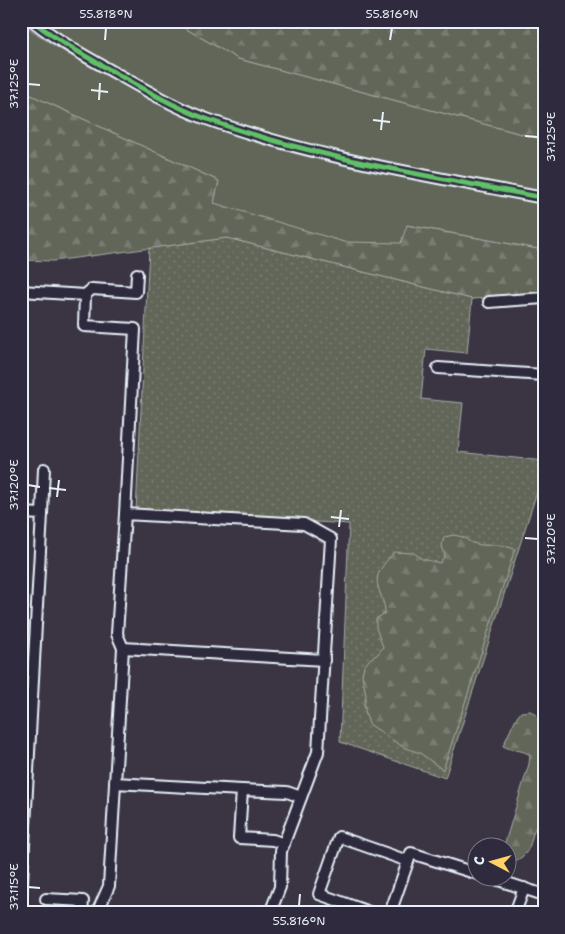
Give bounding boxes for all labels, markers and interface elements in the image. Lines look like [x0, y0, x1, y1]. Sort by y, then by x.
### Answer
text: 55.818°N [79, 6, 133, 22]
text: 55.816°N [365, 6, 419, 22]
text: 37.125°E [6, 59, 22, 109]
text: 37.125°E [543, 112, 559, 162]
text: 37.120°E [6, 459, 22, 511]
text: 37.120°E [543, 513, 559, 565]
north arrow [468, 836, 518, 886]
text: С [470, 855, 488, 866]
text: 37.115°E [6, 863, 22, 911]
text: 55.816°N [272, 913, 326, 929]

